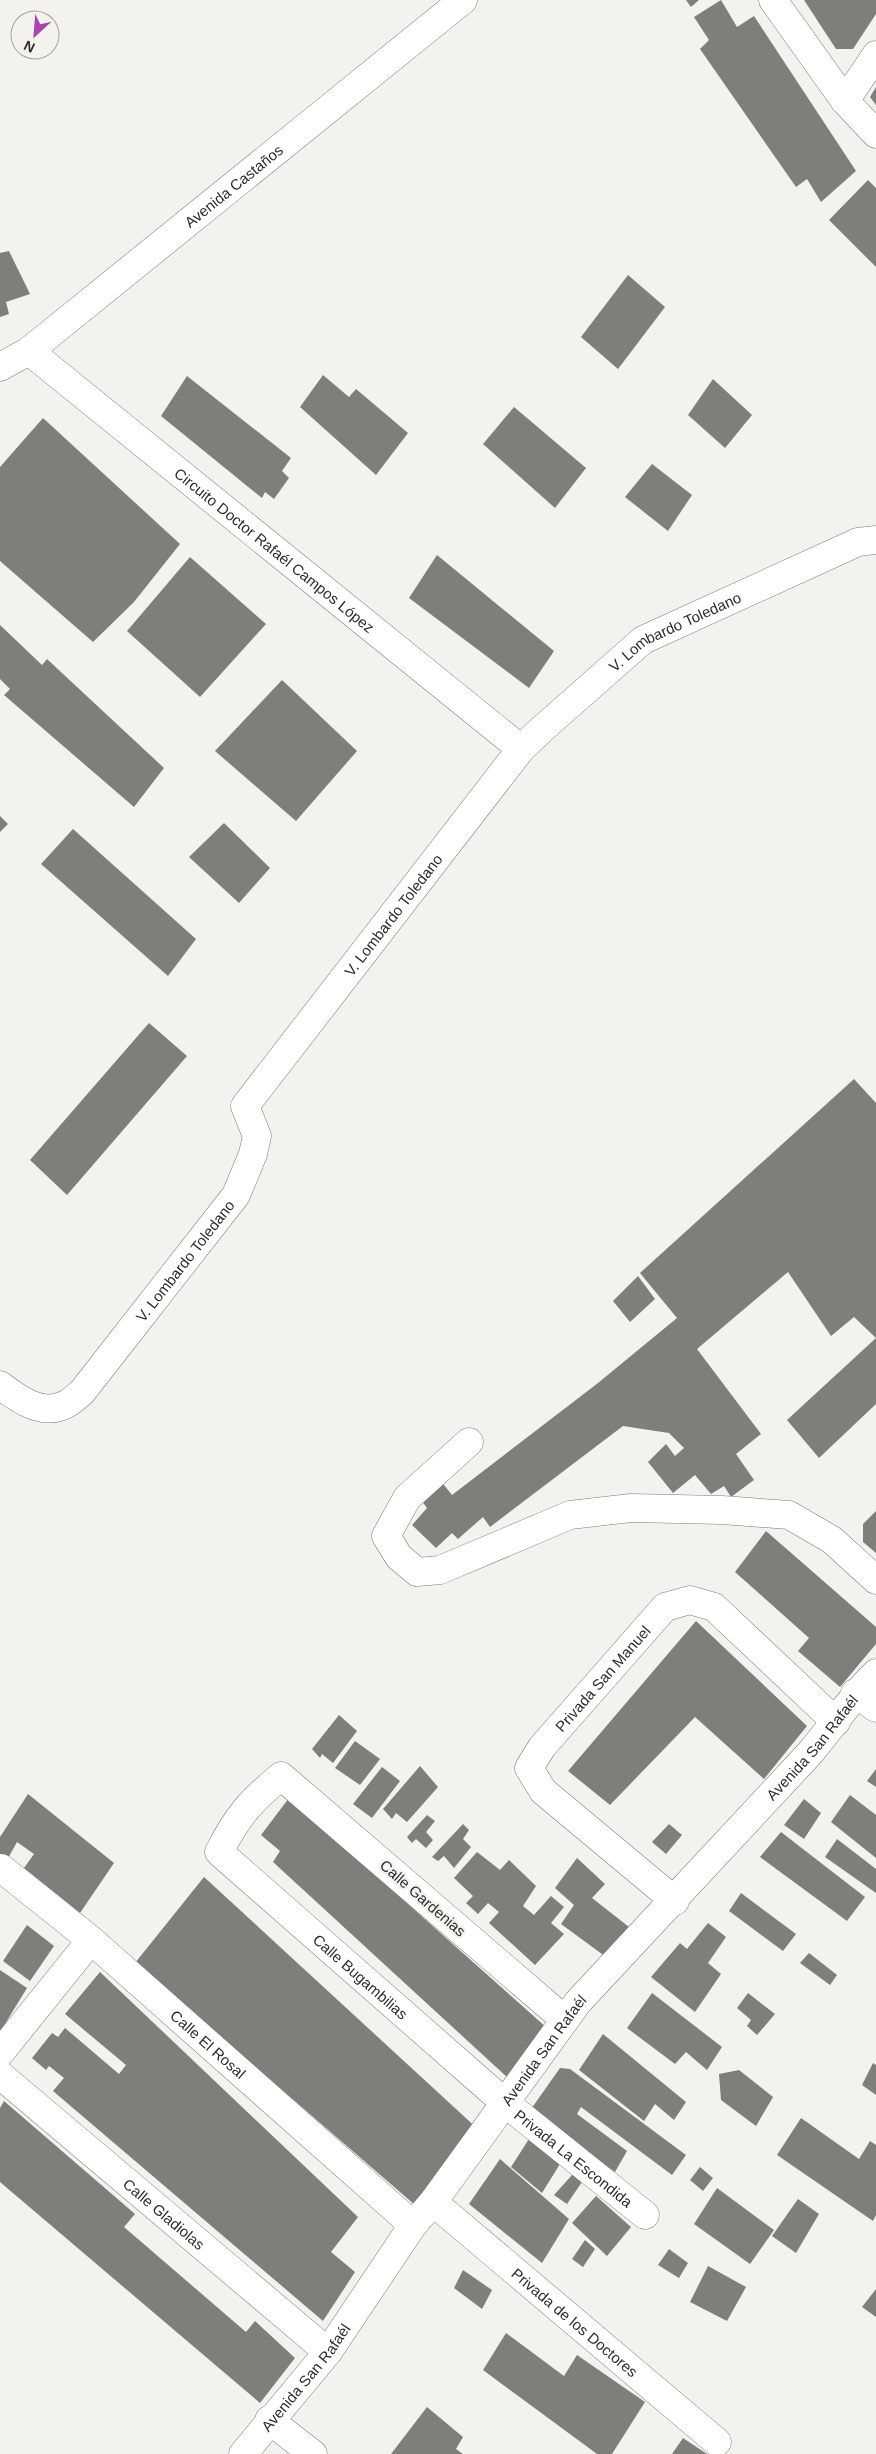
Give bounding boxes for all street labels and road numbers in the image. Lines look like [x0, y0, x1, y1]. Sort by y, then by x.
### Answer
street label: Avenida Castaños [181, 141, 286, 231]
street label: Circuito Doctor Rafaél Campos López [171, 464, 378, 636]
street label: V. Lombardo Toledano [605, 588, 743, 675]
street label: V. Lombardo Toledano [340, 851, 445, 979]
street label: V. Lombardo Toledano [132, 1196, 237, 1325]
street label: Privada San Manuel [551, 1622, 653, 1735]
street label: Avenida San Rafaél [762, 1691, 861, 1803]
street label: Calle Gardenias [377, 1856, 469, 1940]
street label: Calle Bugambilias [310, 1930, 412, 2022]
street label: Avenida San Rafaél [498, 1991, 589, 2108]
street label: Calle El Rosal [167, 2006, 249, 2081]
street label: Privada La Escondida [512, 2106, 637, 2211]
street label: Calle Gladiolas [120, 2175, 208, 2253]
street label: Privada de los Doctores [509, 2264, 641, 2380]
street label: Avenida San Rafaél [257, 2320, 353, 2434]

